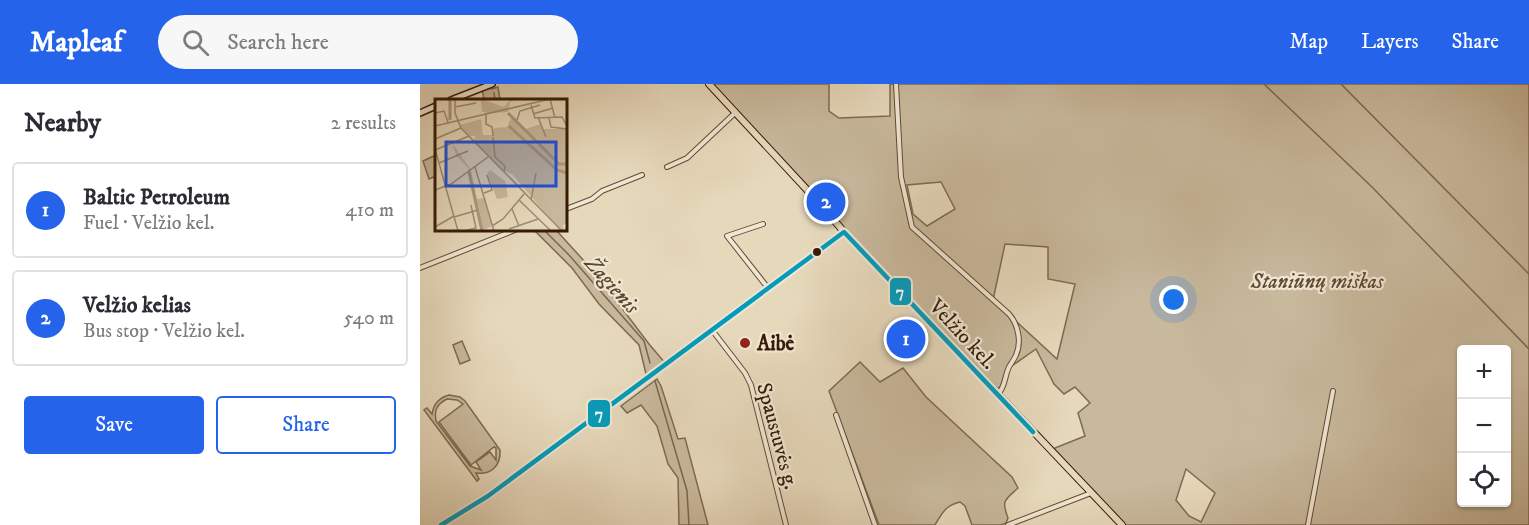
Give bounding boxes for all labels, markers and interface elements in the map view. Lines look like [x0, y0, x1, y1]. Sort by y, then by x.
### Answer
search box [158, 15, 578, 69]
text: Mapleaf [30, 25, 122, 60]
icon: search [179, 26, 212, 59]
text: Search here [227, 29, 329, 56]
text: Map [1289, 29, 1328, 55]
text: Layers [1361, 29, 1419, 55]
text: Share [1452, 29, 1499, 55]
inset map [435, 99, 567, 231]
text: Nearby [24, 107, 101, 140]
text: 2 results [331, 111, 396, 136]
pin: 2 [806, 180, 846, 224]
text: Baltic Petroleum [83, 184, 230, 211]
text: 1 [42, 198, 49, 223]
text: 410 m [345, 198, 394, 223]
text: Fuel · Velžio kel. [83, 211, 215, 236]
unlabelled marker [811, 246, 823, 258]
water label: Žagienis [578, 250, 646, 321]
park label: Staniūnų miškas [1250, 269, 1384, 295]
line badge: 7 [889, 277, 912, 306]
text: 7 [896, 282, 904, 302]
your location [1159, 285, 1188, 314]
text: Velžio kelias [83, 292, 191, 319]
street label: Velžio kel. [923, 293, 1001, 375]
text: 2 [41, 306, 50, 331]
text: 540 m [344, 306, 394, 331]
pin: 1 [886, 316, 926, 362]
text: Bus stop · Velžio kel. [83, 319, 245, 344]
place label: Aibė [756, 331, 795, 357]
marker: Aibė [738, 336, 752, 350]
map controls [1457, 345, 1511, 507]
button: + [1457, 345, 1511, 399]
street label: Spaustuvės g. [750, 380, 804, 492]
button: Save [24, 396, 204, 454]
button: Share [216, 396, 396, 454]
line badge: 7 [587, 399, 611, 428]
button: − [1457, 399, 1511, 453]
text: 7 [595, 404, 603, 424]
button: locate [1457, 453, 1511, 507]

